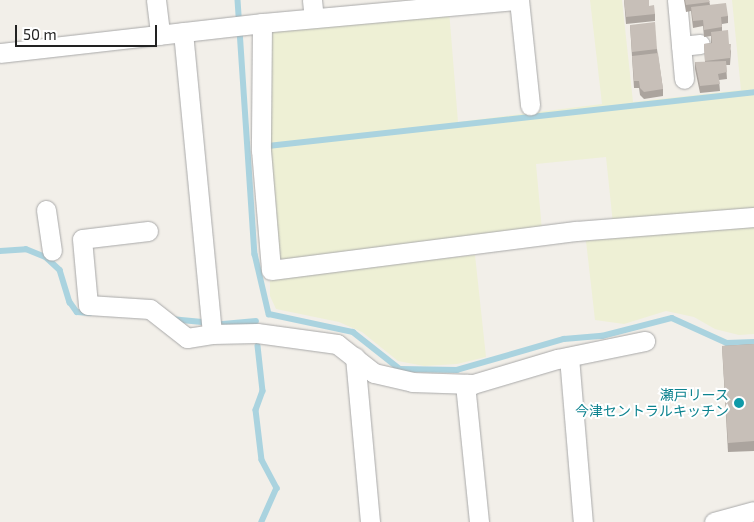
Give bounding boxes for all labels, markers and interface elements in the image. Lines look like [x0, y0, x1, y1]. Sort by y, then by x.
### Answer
scale bar [18, 15, 160, 47]
text: 50 m [23, 25, 57, 43]
place label: 瀬戸リース 今津セントラルキッチン [575, 387, 729, 420]
marker: 瀬戸リース 今津セントラルキッチン [733, 397, 745, 409]

